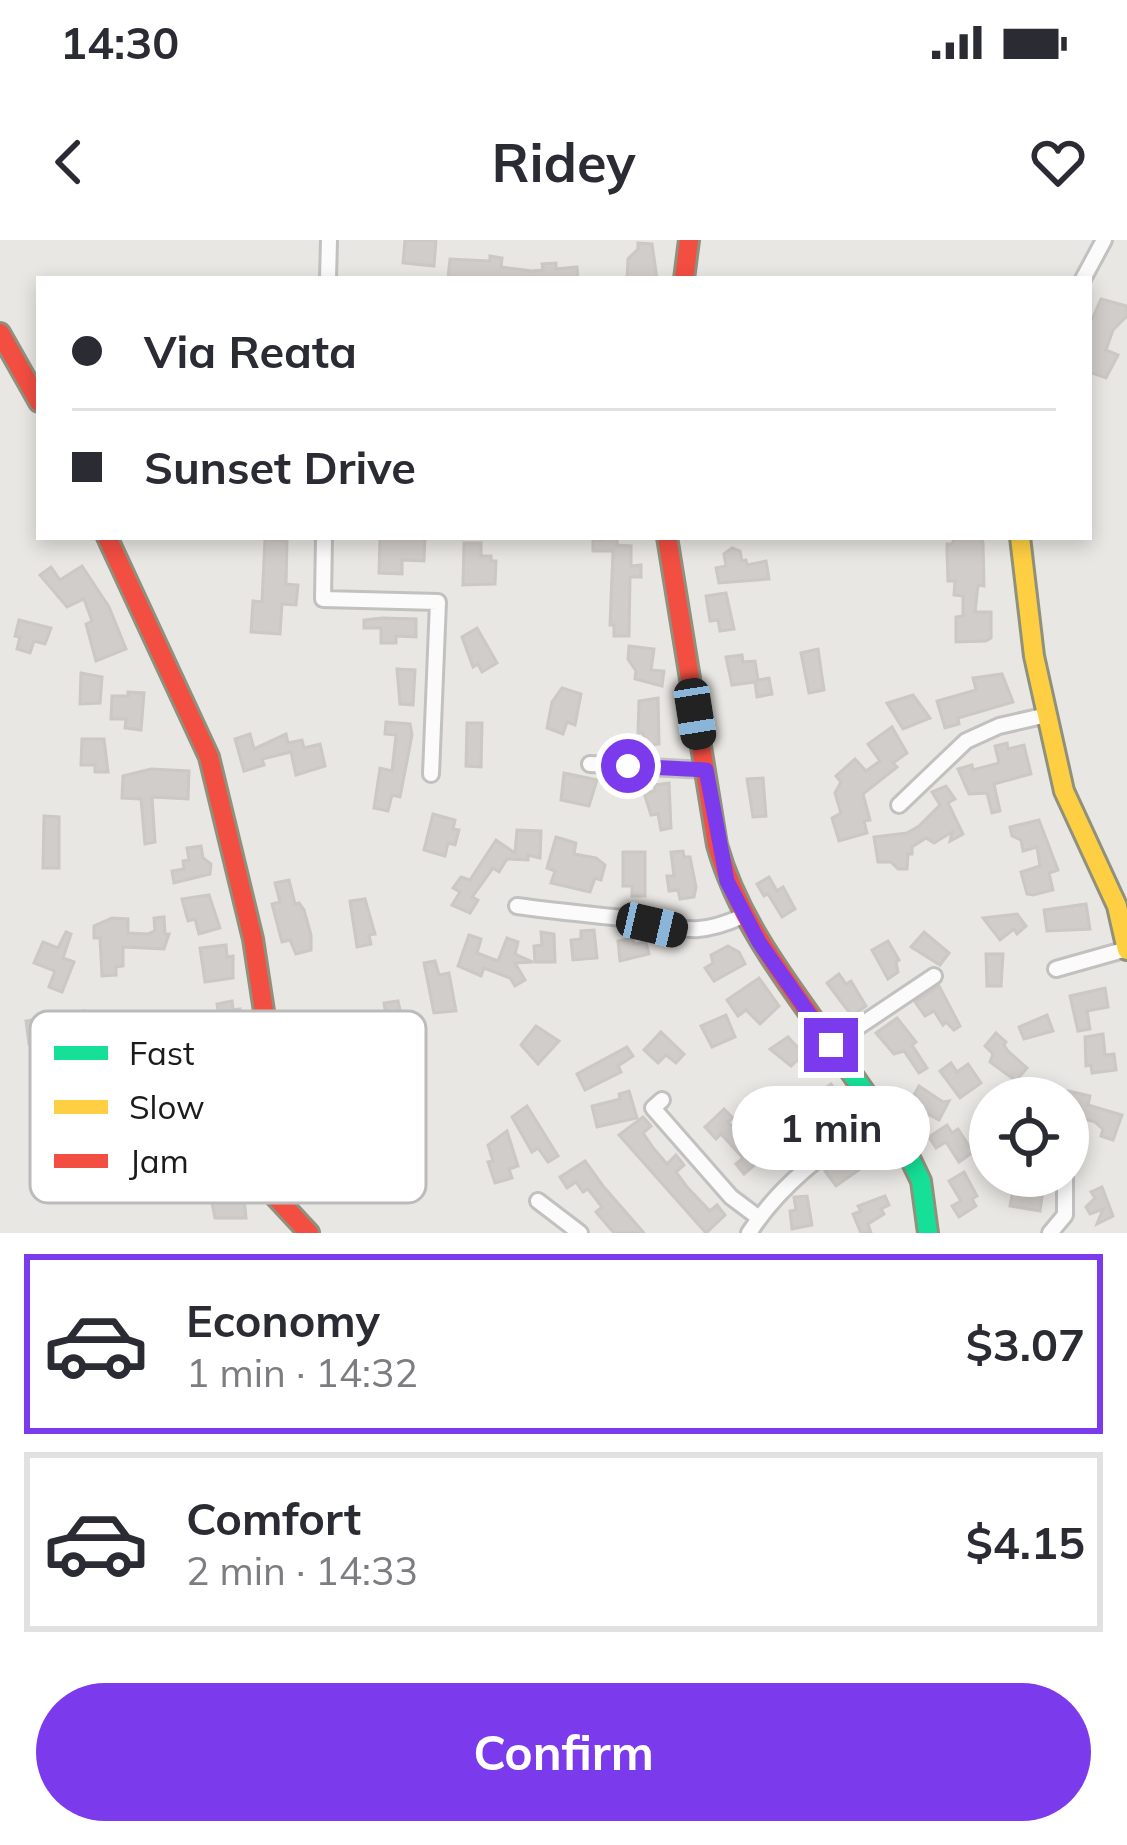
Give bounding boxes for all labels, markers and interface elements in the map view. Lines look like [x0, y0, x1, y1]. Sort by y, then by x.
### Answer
text: 14:30 [60, 14, 179, 70]
text: Ridey [492, 128, 635, 196]
icon: back [36, 129, 102, 195]
icon: heart [1025, 129, 1091, 195]
text: Via Reata [144, 323, 357, 379]
text: Sunset Drive [144, 439, 416, 495]
car [672, 676, 718, 752]
route start [601, 739, 655, 793]
car [613, 899, 691, 951]
legend [30, 1011, 426, 1203]
route end [804, 1018, 858, 1072]
text: Fast [129, 1032, 194, 1073]
map controls [969, 1077, 1089, 1197]
button: locate [969, 1077, 1089, 1197]
text: Slow [129, 1086, 205, 1127]
callout: 1 min [732, 1087, 930, 1171]
text: 1 min [780, 1103, 882, 1152]
text: Jam [129, 1140, 189, 1181]
icon: car [42, 1290, 150, 1398]
text: Economy [186, 1292, 380, 1348]
text: $3.07 [966, 1316, 1085, 1372]
text: 1 min · 14:32 [186, 1348, 418, 1397]
icon: car [42, 1488, 150, 1596]
text: Comfort [186, 1490, 361, 1546]
text: $4.15 [966, 1514, 1085, 1570]
text: 2 min · 14:33 [186, 1546, 418, 1595]
button: Confirm [36, 1683, 1091, 1821]

